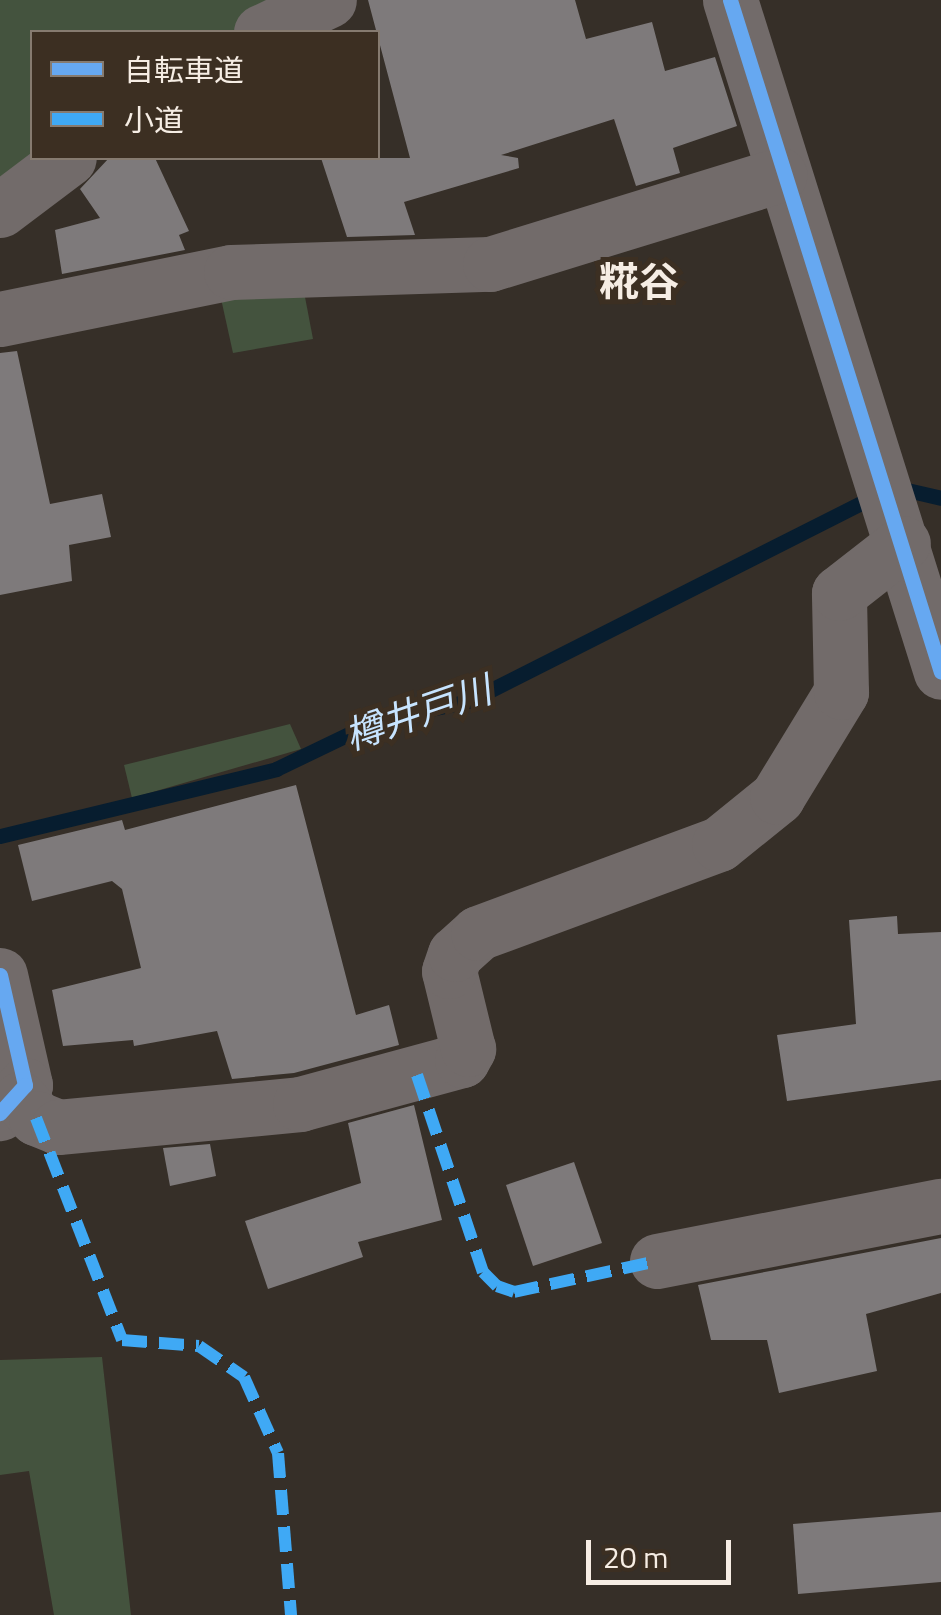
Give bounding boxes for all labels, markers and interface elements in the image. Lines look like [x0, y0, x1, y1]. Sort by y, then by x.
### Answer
legend [30, 30, 380, 160]
text: 自転車道 [124, 47, 244, 93]
text: 小道 [124, 97, 184, 143]
district label: 糀谷 [599, 258, 679, 306]
water label: 樽井戸川 [339, 667, 497, 759]
scale bar [591, 1520, 736, 1582]
text: 20 m [603, 1534, 668, 1580]

